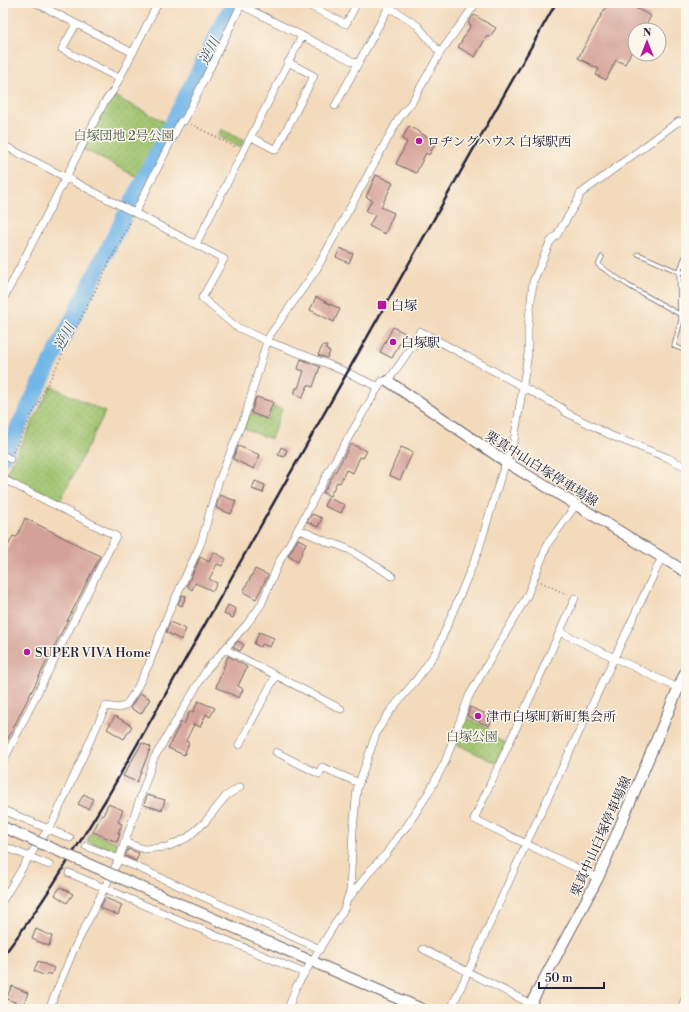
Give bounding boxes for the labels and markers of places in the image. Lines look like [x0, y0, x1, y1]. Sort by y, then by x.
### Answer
place label: ロヂングハウス 白塚駅西 [427, 134, 571, 150]
marker: ロヂングハウス 白塚駅西 [414, 136, 424, 146]
place label: 白塚 [391, 298, 417, 314]
marker: 白塚 [376, 299, 388, 311]
place label: 白塚駅 [401, 335, 440, 351]
marker: 白塚駅 [388, 337, 398, 347]
place label: SUPER VIVA Home [35, 645, 151, 661]
marker: SUPER VIVA Home [22, 647, 32, 657]
place label: 津市白塚町新町集会所 [486, 709, 616, 725]
marker: 津市白塚町新町集会所 [473, 711, 483, 721]

